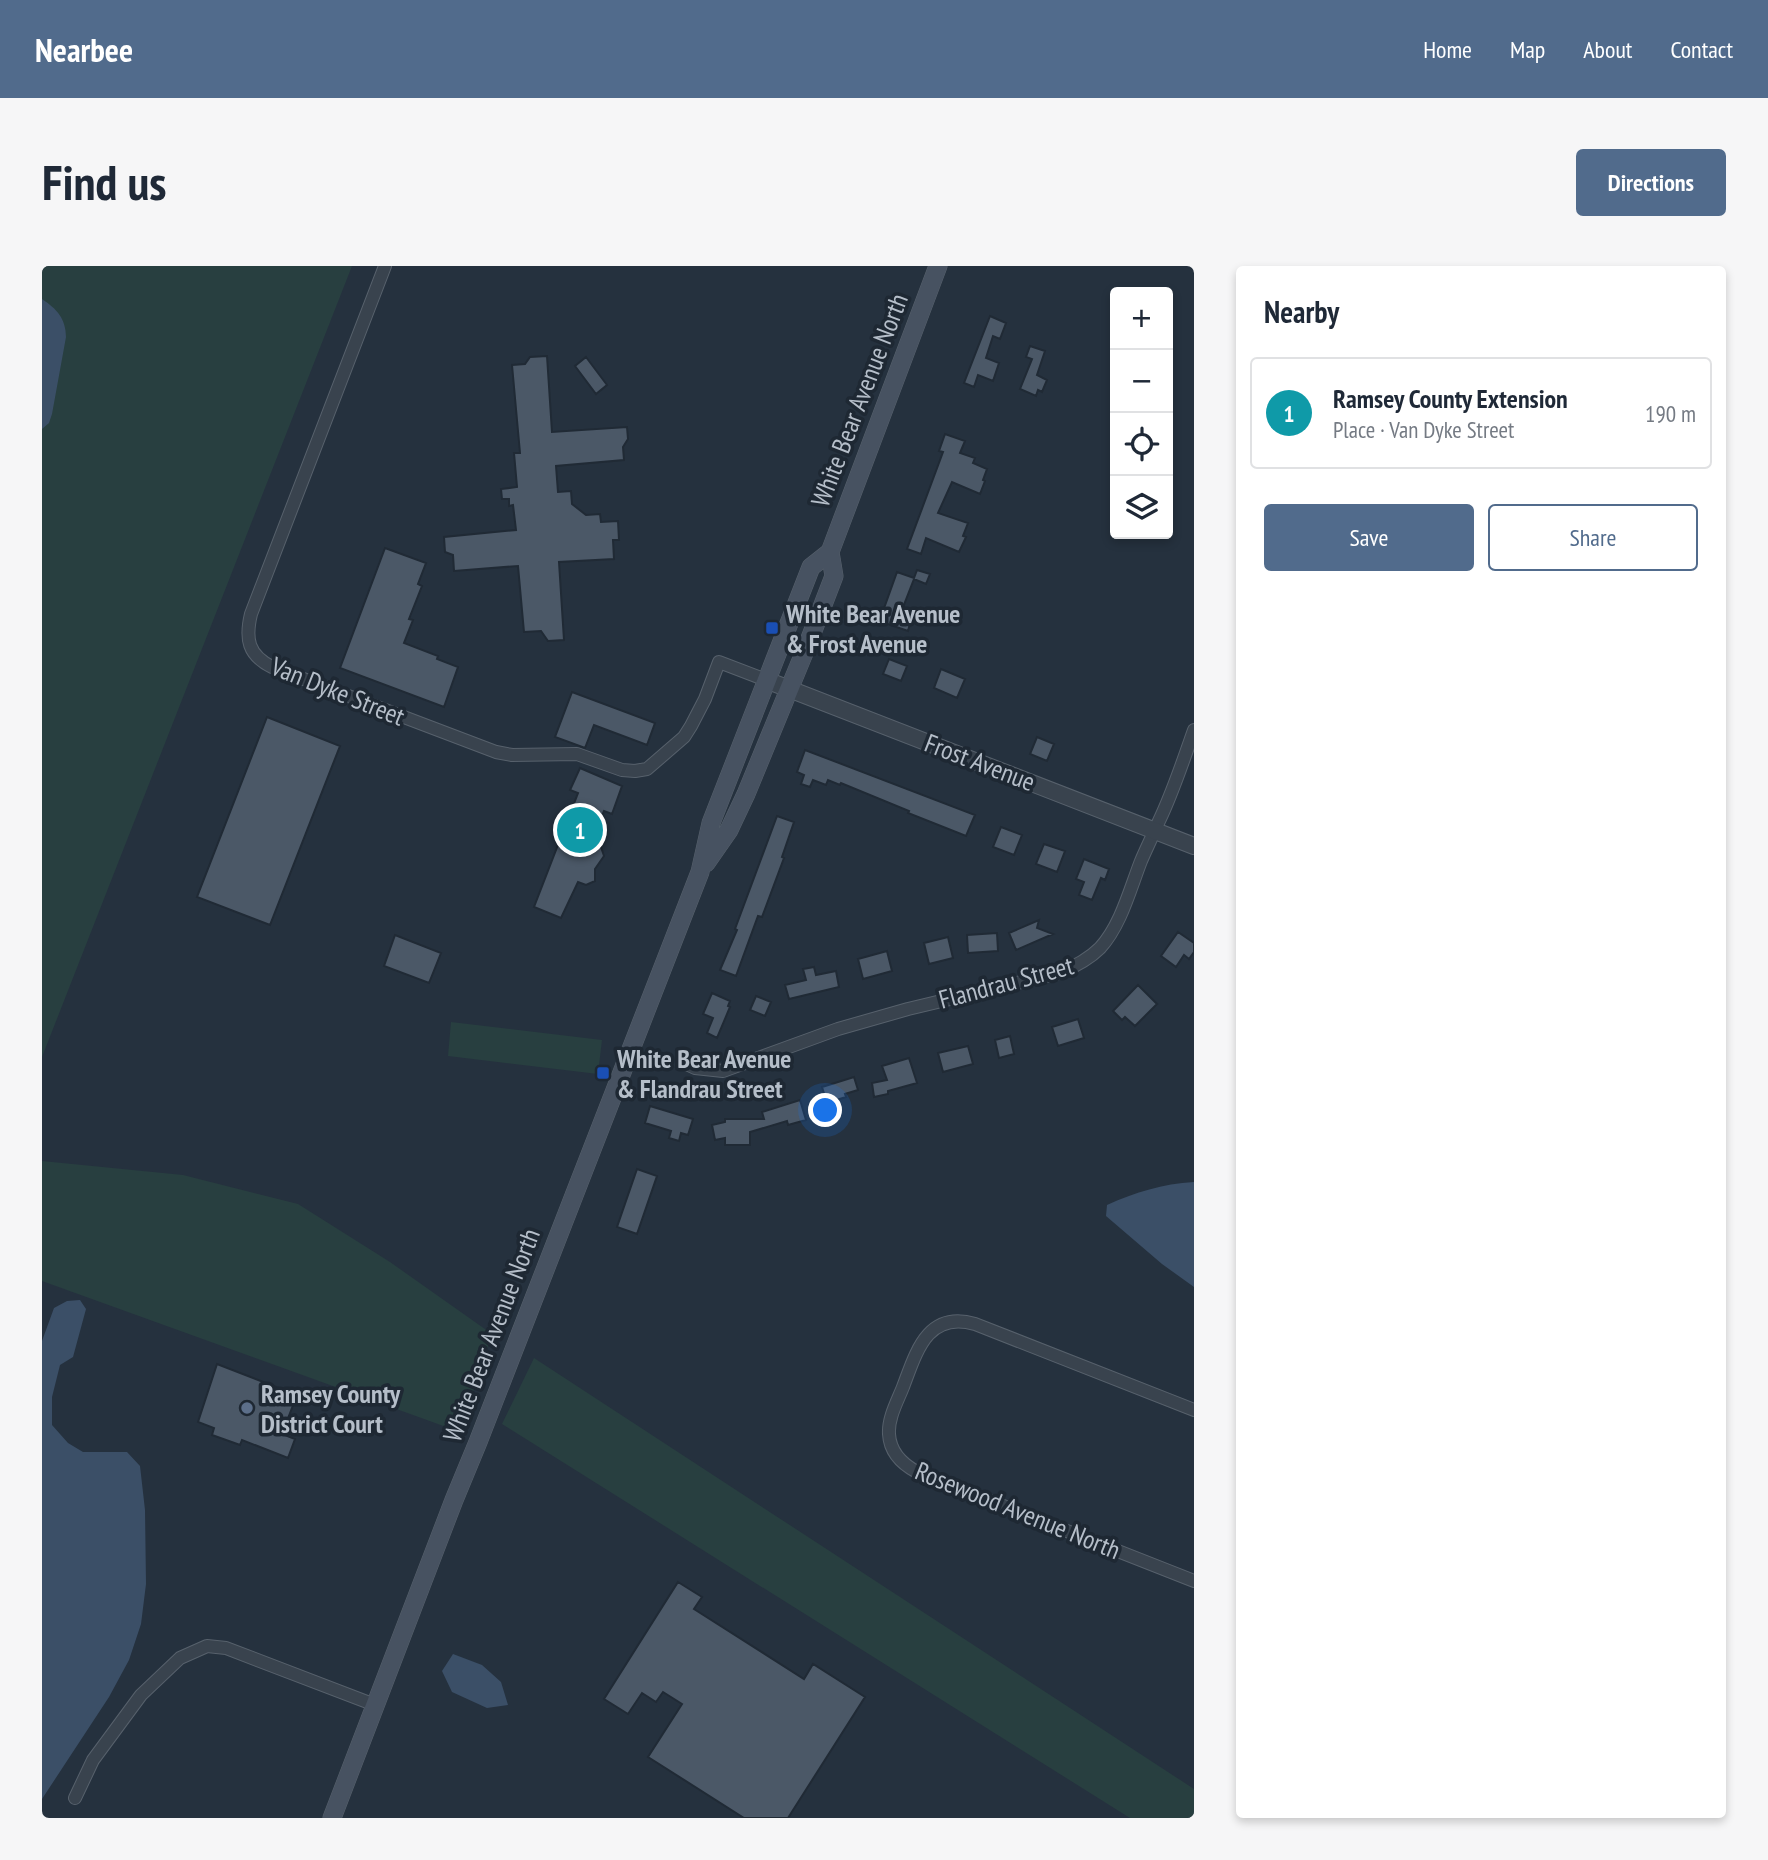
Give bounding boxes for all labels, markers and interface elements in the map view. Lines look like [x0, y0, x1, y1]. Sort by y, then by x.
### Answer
text: Nearbee [35, 28, 133, 71]
text: Home [1423, 34, 1472, 65]
text: Map [1510, 34, 1545, 65]
text: About [1583, 34, 1632, 65]
text: Contact [1670, 34, 1733, 65]
button: Directions [1576, 149, 1726, 216]
text: Find us [42, 150, 166, 214]
map controls [1110, 287, 1173, 539]
button: + [1110, 287, 1173, 350]
street label: White Bear Avenue North [803, 289, 915, 511]
text: Nearby [1264, 292, 1339, 331]
button: − [1110, 350, 1173, 413]
text: Ramsey County Extension [1333, 382, 1568, 415]
text: 1 [1284, 399, 1295, 428]
text: 190 m [1645, 399, 1696, 428]
button: locate [1110, 413, 1173, 476]
text: Place · Van Dyke Street [1333, 415, 1514, 444]
button: layers [1110, 476, 1173, 539]
button: Save [1264, 504, 1474, 571]
button: Share [1488, 504, 1698, 571]
place label: White Bear Avenue & Frost Avenue [785, 597, 960, 660]
marker: White Bear Avenue & Frost Avenue [764, 620, 780, 636]
street label: Van Dyke Street [265, 649, 410, 733]
street label: Frost Avenue [920, 726, 1040, 798]
pin: 1 [557, 804, 603, 856]
street label: Flandrau Street [935, 948, 1077, 1016]
place label: White Bear Avenue & Flandrau Street [616, 1042, 791, 1105]
marker: White Bear Avenue & Flandrau Street [595, 1065, 611, 1081]
your location [808, 1093, 842, 1127]
street label: White Bear Avenue North [435, 1224, 547, 1446]
place label: Ramsey County District Court [261, 1377, 401, 1440]
marker: Ramsey County District Court [239, 1400, 255, 1416]
street label: Rosewood Avenue North [911, 1454, 1125, 1566]

